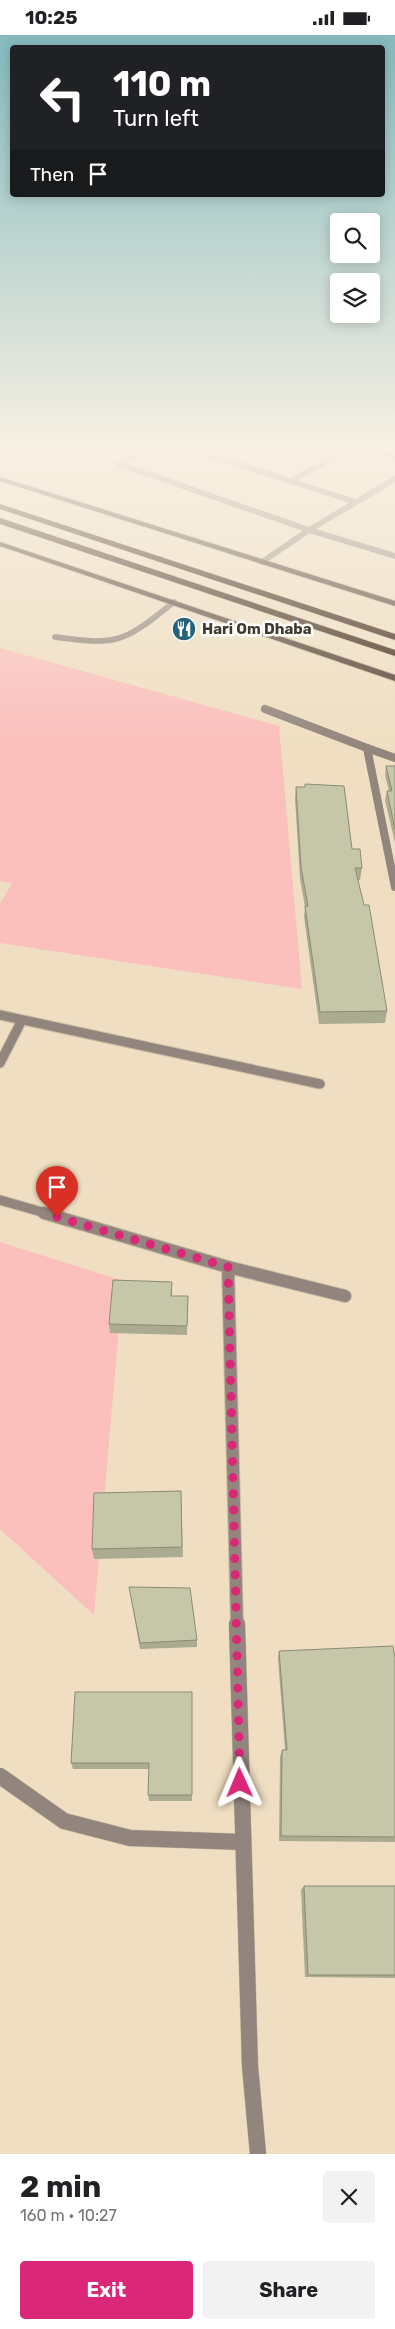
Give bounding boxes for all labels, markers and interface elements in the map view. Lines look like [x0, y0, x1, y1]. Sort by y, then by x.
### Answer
text: 10:25 [25, 6, 78, 29]
text: 110 m [113, 63, 211, 105]
icon: left [30, 65, 95, 130]
text: Turn left [113, 105, 199, 132]
icon: arrive [84, 160, 112, 188]
text: Then [30, 163, 74, 186]
map controls [330, 213, 380, 323]
button: search [330, 213, 380, 263]
button: layers [330, 273, 380, 323]
restaurant icon: Hari Om Dhaba [171, 616, 197, 642]
place label: Hari Om Dhaba [202, 620, 312, 638]
pin [36, 1166, 78, 1217]
icon: arrive [43, 1173, 71, 1201]
position arrow [213, 1756, 265, 1808]
text: 2 min [20, 2169, 101, 2205]
button: close [323, 2171, 375, 2223]
text: 160 m · 10:27 [20, 2206, 117, 2225]
button: Exit [20, 2261, 193, 2319]
button: Share [203, 2261, 375, 2319]

